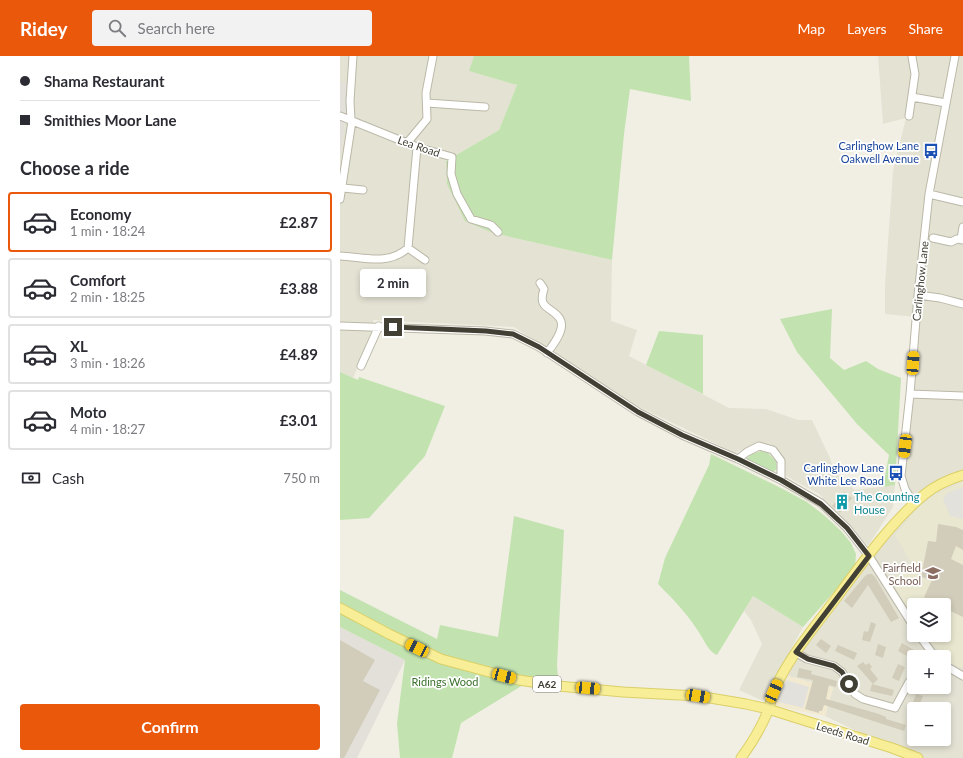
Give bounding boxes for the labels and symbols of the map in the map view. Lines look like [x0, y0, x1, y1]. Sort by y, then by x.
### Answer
street label: Lea Road [396, 133, 442, 159]
place label: Carlinghow Lane Oakwell Avenue [839, 139, 919, 165]
bus stop icon: Carlinghow Lane Oakwell Avenue [922, 142, 940, 160]
street label: Carlinghow Lane [909, 240, 931, 322]
callout: 2 min [360, 269, 426, 297]
route end [384, 318, 402, 336]
car [906, 351, 920, 375]
car [898, 433, 912, 459]
place label: Carlinghow Lane White Lee Road [804, 461, 884, 487]
bus stop icon: Carlinghow Lane White Lee Road [887, 464, 905, 482]
place label: The Counting House [854, 490, 920, 516]
building icon: The Counting House [833, 493, 851, 511]
place label: Fairfield School [883, 561, 921, 587]
school or university icon: Fairfield School [924, 564, 942, 582]
car [404, 637, 430, 659]
car [491, 667, 517, 685]
park label: Ridings Wood [412, 675, 478, 688]
route start [840, 675, 858, 693]
road number: A62 [533, 676, 561, 692]
car [764, 678, 784, 704]
car [576, 681, 600, 695]
car [685, 688, 711, 704]
street label: Leeds Road [815, 719, 871, 747]

